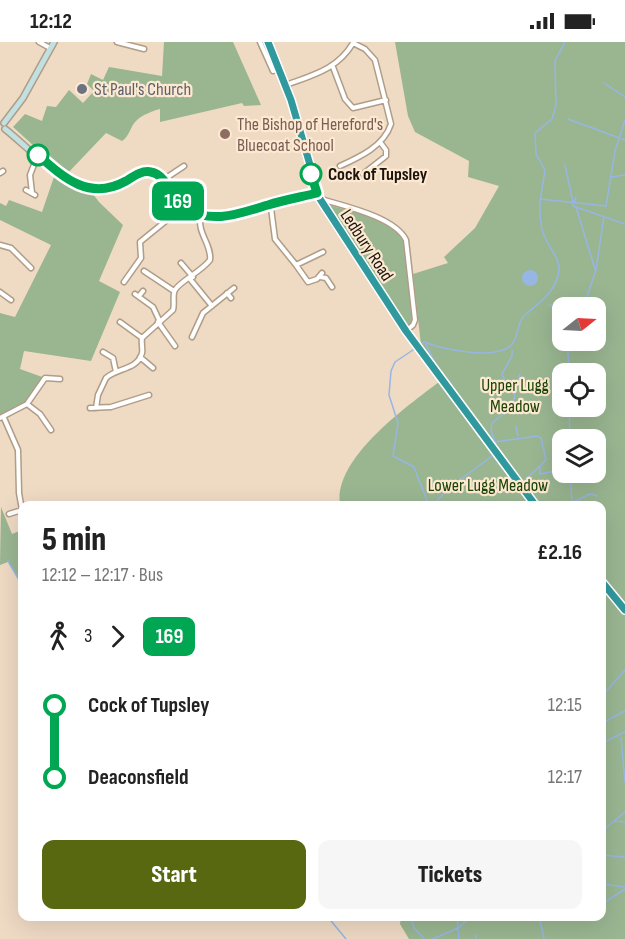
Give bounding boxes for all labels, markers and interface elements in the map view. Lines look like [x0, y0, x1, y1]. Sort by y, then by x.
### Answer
text: 12:12 [30, 8, 72, 35]
place label: St Paul's Church [94, 79, 191, 100]
marker: St Paul's Church [75, 82, 89, 96]
place label: The Bishop of Hereford's Bluecoat School [237, 114, 383, 156]
marker: The Bishop of Hereford's Bluecoat School [218, 127, 232, 141]
unlabelled marker [27, 144, 49, 166]
marker: Cock of Tupsley [300, 163, 322, 185]
place label: Cock of Tupsley [328, 164, 428, 185]
line badge: 169 [144, 182, 213, 220]
text: 169 [164, 189, 192, 214]
street label: Ledbury Road [336, 205, 398, 285]
north arrow [552, 297, 606, 351]
map controls [552, 297, 606, 483]
button: locate [552, 363, 606, 417]
park label: Upper Lugg Meadow [481, 375, 549, 417]
button: layers [552, 429, 606, 483]
park label: Lower Lugg Meadow [428, 475, 548, 496]
text: 5 min [42, 520, 106, 560]
text: £2.16 [537, 539, 582, 566]
text: 12:12 – 12:17 · Bus [42, 563, 163, 587]
icon: walk [42, 620, 75, 653]
icon: forward [101, 620, 134, 653]
text: 3 [84, 624, 92, 648]
text: 169 [155, 624, 183, 649]
text: Cock of Tupsley [88, 692, 209, 719]
text: 12:15 [548, 693, 582, 717]
text: Deaconsfield [88, 764, 189, 791]
text: 12:17 [548, 765, 582, 789]
button: Start [42, 840, 306, 909]
button: Tickets [318, 840, 582, 909]

